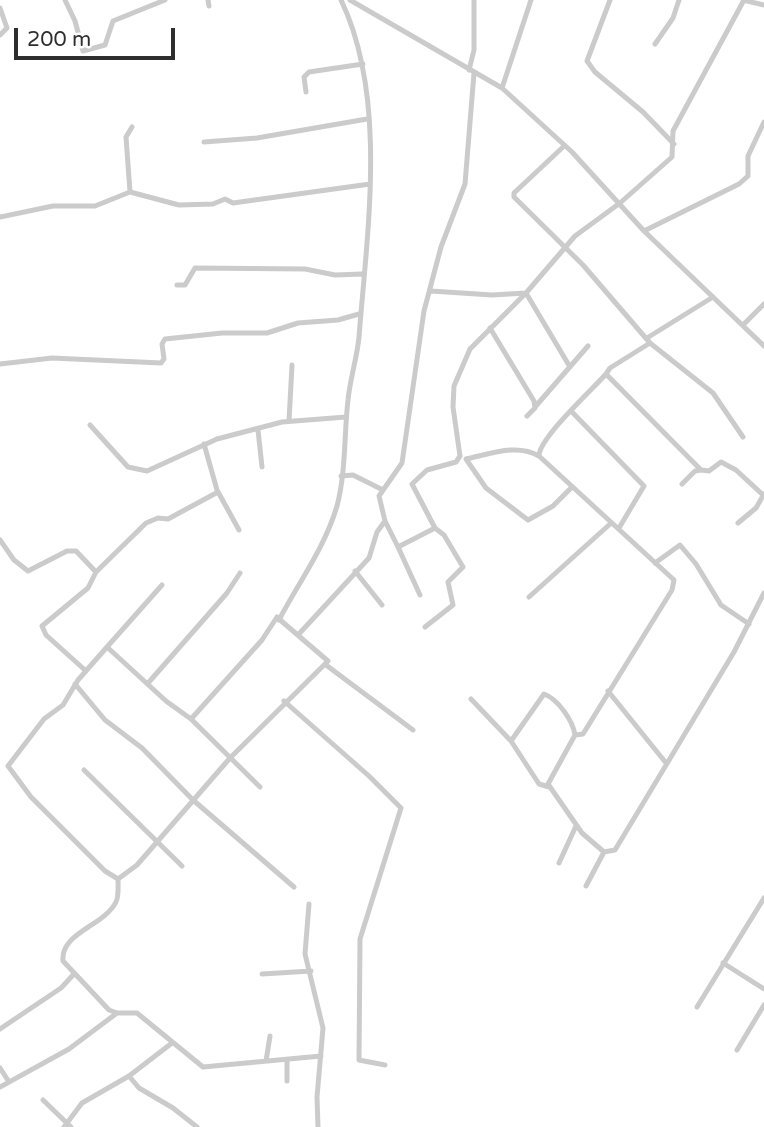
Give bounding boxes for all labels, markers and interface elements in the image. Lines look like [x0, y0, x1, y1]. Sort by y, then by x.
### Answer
scale bar [18, 14, 178, 58]
text: 200 m [27, 27, 91, 52]

